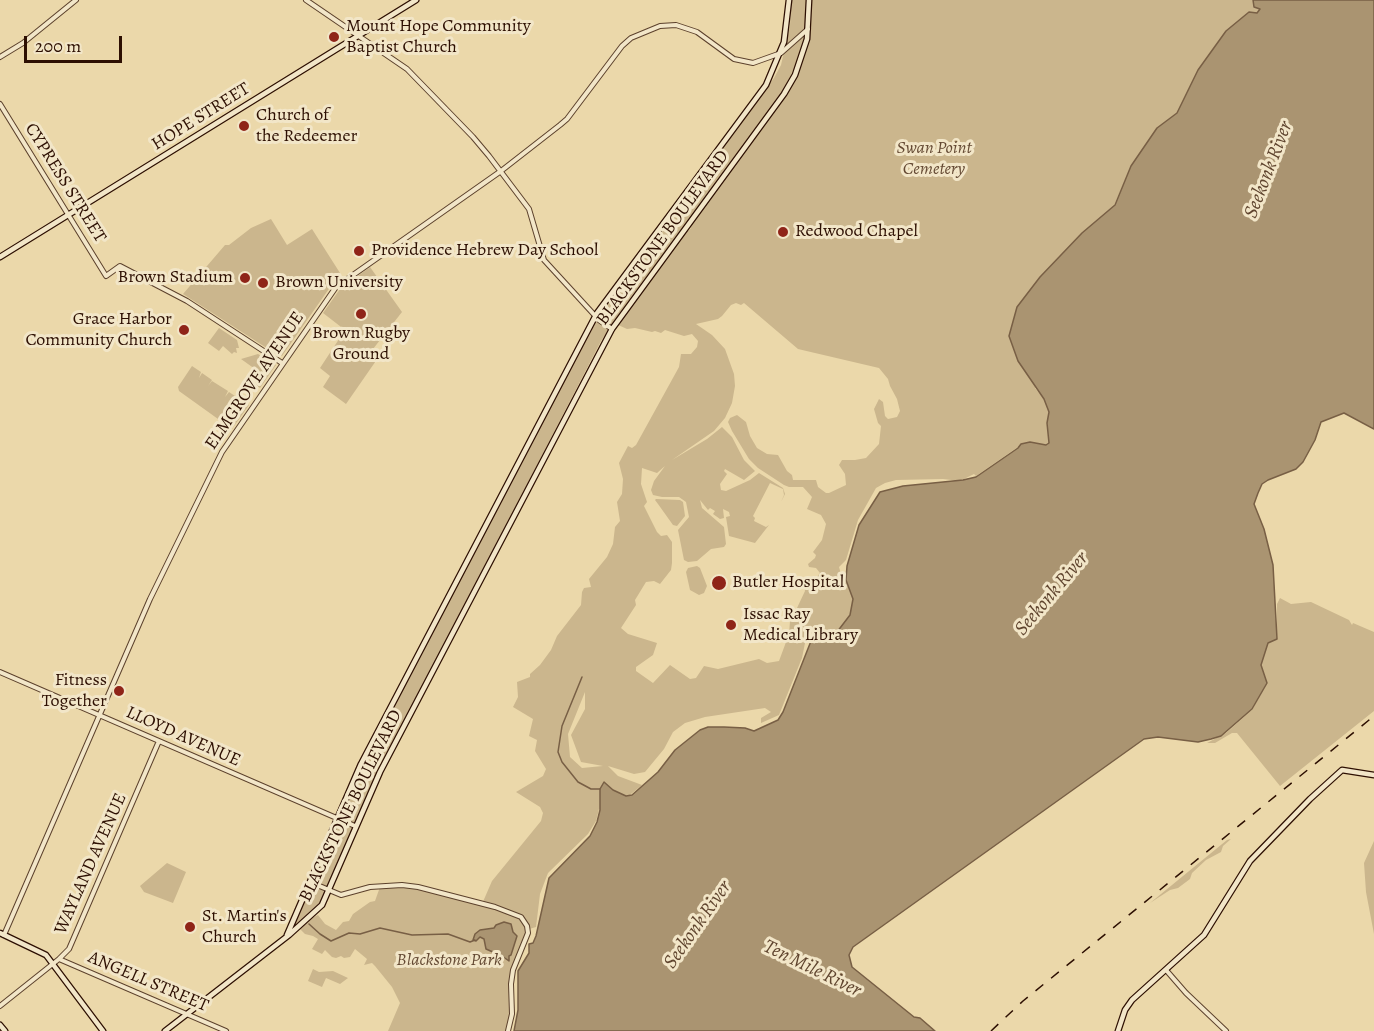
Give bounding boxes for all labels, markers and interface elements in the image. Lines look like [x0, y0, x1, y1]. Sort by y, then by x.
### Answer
place label: Mount Hope Community Baptist Church [346, 16, 531, 58]
scale bar [27, 24, 124, 62]
marker: Mount Hope Community Baptist Church [327, 30, 341, 44]
text: 200 m [35, 34, 81, 58]
street label: HOPE STREET [148, 78, 254, 156]
place label: Church of the Redeemer [256, 105, 357, 148]
water label: Seekonk River [1240, 118, 1298, 222]
street label: CYPRESS STREET [20, 119, 110, 247]
marker: Church of the Redeemer [237, 119, 251, 133]
park label: Swan Point Cemetery [896, 138, 972, 180]
street label: BLACKSTONE BOULEVARD [592, 146, 734, 330]
place label: Redwood Chapel [795, 221, 918, 243]
marker: Redwood Chapel [776, 225, 790, 239]
place label: Providence Hebrew Day School [371, 240, 598, 262]
marker: Providence Hebrew Day School [352, 244, 366, 258]
place label: Brown Stadium [118, 267, 233, 289]
marker: Brown Stadium [238, 271, 252, 285]
place label: Brown University [275, 272, 403, 294]
marker: Brown University [256, 276, 270, 290]
marker: Brown Rugby Ground [354, 307, 368, 321]
street label: ELMGROVE AVENUE [201, 308, 309, 454]
place label: Grace Harbor Community Church [25, 309, 172, 352]
marker: Grace Harbor Community Church [177, 323, 191, 337]
place label: Brown Rugby Ground [312, 323, 410, 366]
water label: Seekonk River [1010, 547, 1094, 641]
place label: Butler Hospital [732, 572, 844, 594]
marker: Butler Hospital [710, 574, 728, 592]
place label: Issac Ray Medical Library [743, 604, 858, 646]
marker: Issac Ray Medical Library [724, 618, 738, 632]
place label: Fitness Together [42, 670, 107, 712]
marker: Fitness Together [112, 684, 126, 698]
street label: LLOYD AVENUE [122, 702, 244, 772]
street label: BLACKSTONE BOULEVARD [295, 706, 407, 906]
street label: WAYLAND AVENUE [50, 790, 132, 938]
water label: Seekonk River [659, 876, 737, 974]
place label: St. Martin's Church [202, 906, 287, 948]
marker: St. Martin's Church [183, 920, 197, 934]
water label: Ten Mile River [759, 935, 865, 1003]
street label: ANGELL STREET [84, 947, 212, 1017]
park label: Blackstone Park [396, 950, 502, 972]

